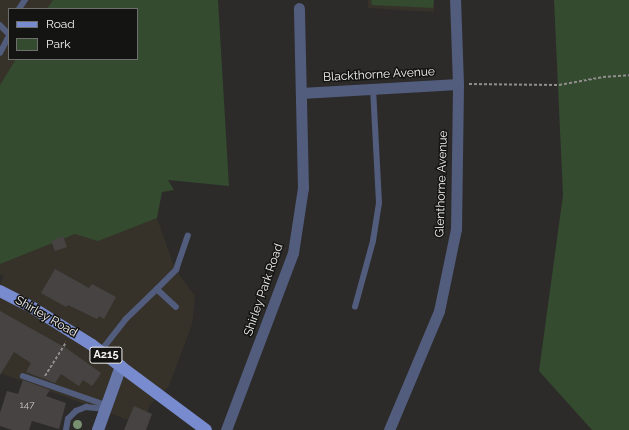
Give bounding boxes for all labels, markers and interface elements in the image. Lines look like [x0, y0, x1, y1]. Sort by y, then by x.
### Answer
legend [8, 8, 138, 60]
text: Road [46, 17, 75, 31]
text: Park [46, 37, 71, 51]
street label: Blackthorne Avenue [323, 65, 435, 85]
street label: Glenthorne Avenue [433, 130, 451, 238]
street label: Shirley Park Road [241, 242, 287, 338]
street label: Shirley Road [12, 293, 80, 341]
road number: A215 [89, 346, 123, 364]
house number: 147 [19, 399, 35, 411]

